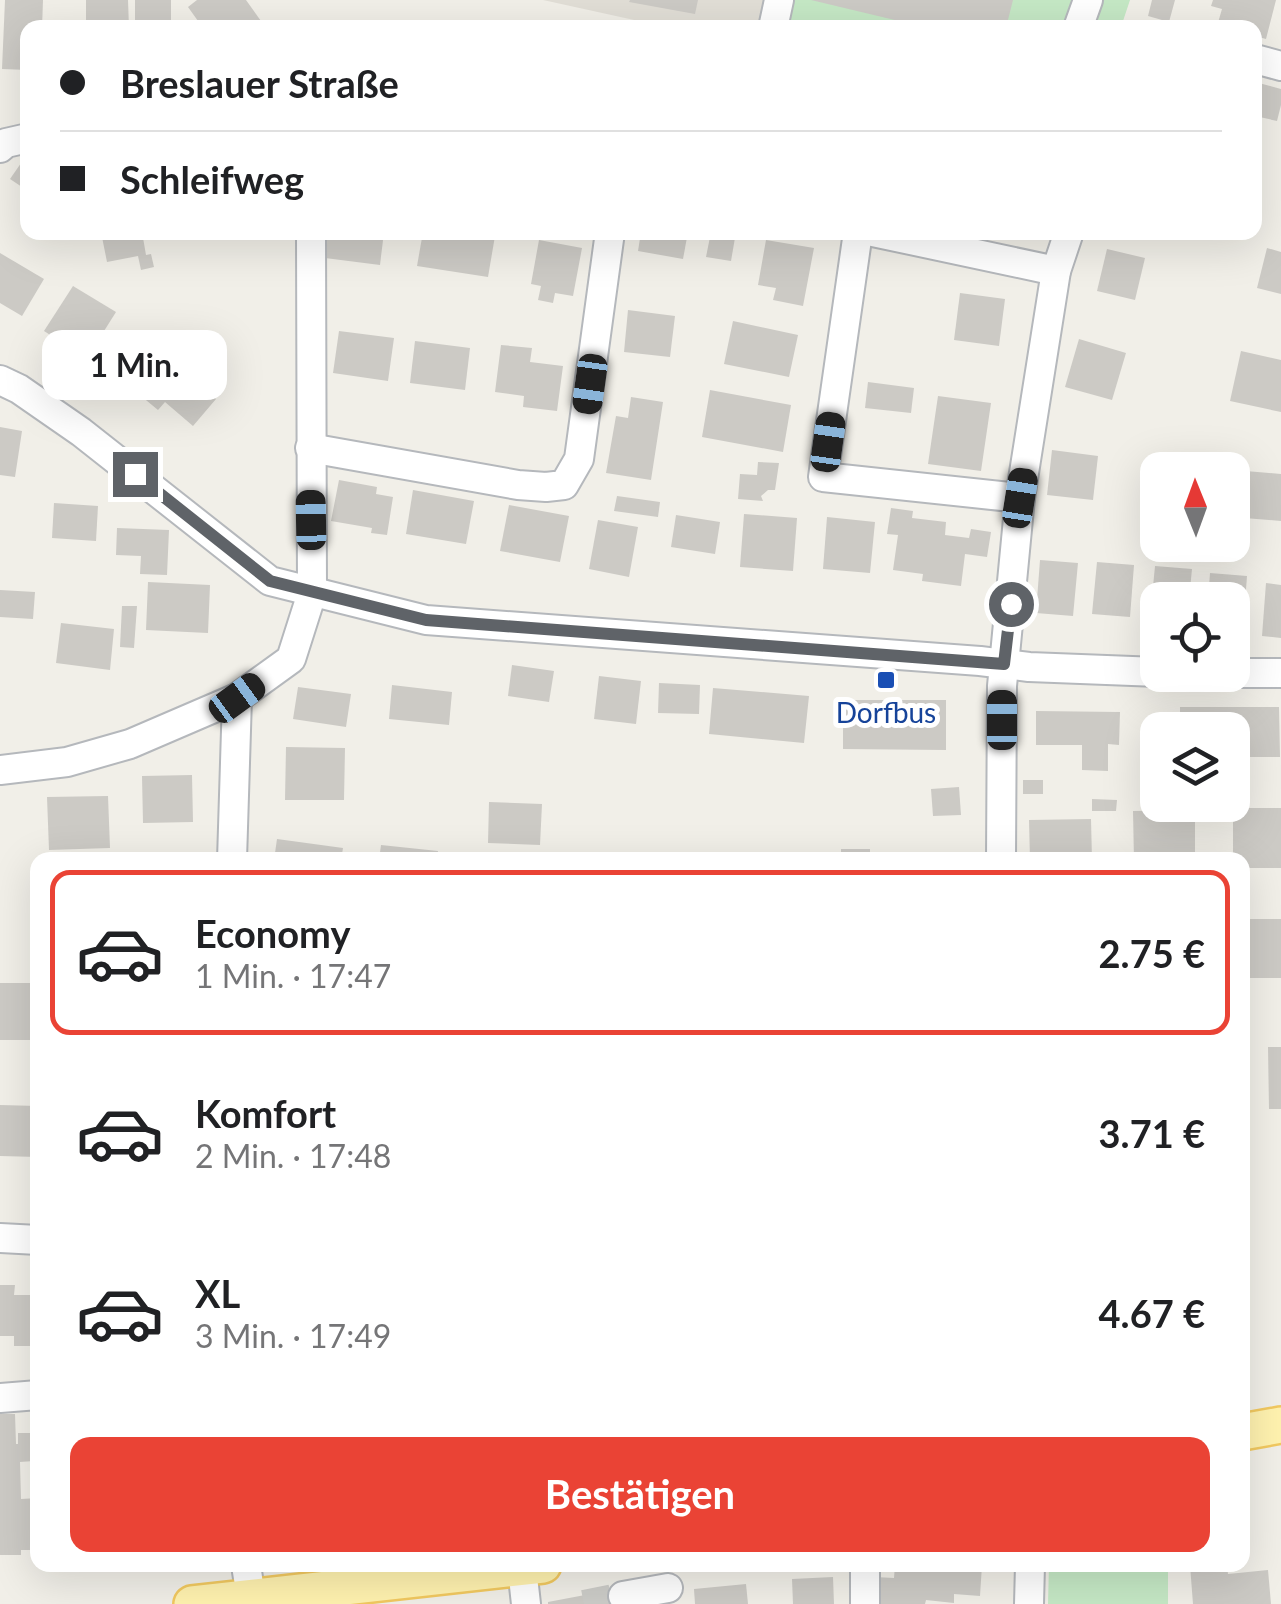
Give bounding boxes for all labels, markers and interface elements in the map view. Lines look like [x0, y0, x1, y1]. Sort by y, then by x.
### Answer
text: Breslauer Straße [120, 60, 399, 106]
text: Schleifweg [120, 156, 304, 202]
callout: 1 Min. [42, 329, 228, 399]
text: 1 Min. [89, 345, 180, 384]
car [571, 352, 609, 416]
car [809, 410, 847, 474]
route end [113, 452, 158, 497]
north arrow [1140, 452, 1250, 562]
map controls [1140, 452, 1250, 822]
car [1000, 466, 1040, 530]
car [295, 490, 327, 550]
route start [989, 582, 1034, 627]
button: locate [1140, 582, 1250, 692]
car [204, 668, 270, 728]
marker: Dorfbus [875, 669, 897, 691]
car [987, 690, 1017, 750]
place label: Dorfbus [836, 695, 936, 729]
button: layers [1140, 712, 1250, 822]
icon: car [75, 908, 165, 998]
text: Economy [195, 910, 350, 956]
text: 2.75 € [1099, 930, 1205, 976]
text: 1 Min. · 17:47 [195, 956, 391, 995]
icon: car [75, 1088, 165, 1178]
text: Komfort [195, 1090, 336, 1136]
text: 3.71 € [1099, 1110, 1205, 1156]
text: 2 Min. · 17:48 [195, 1136, 391, 1175]
icon: car [75, 1268, 165, 1358]
text: XL [195, 1270, 240, 1316]
text: 4.67 € [1099, 1290, 1205, 1336]
text: 3 Min. · 17:49 [195, 1316, 391, 1355]
button: Bestätigen [70, 1437, 1210, 1552]

